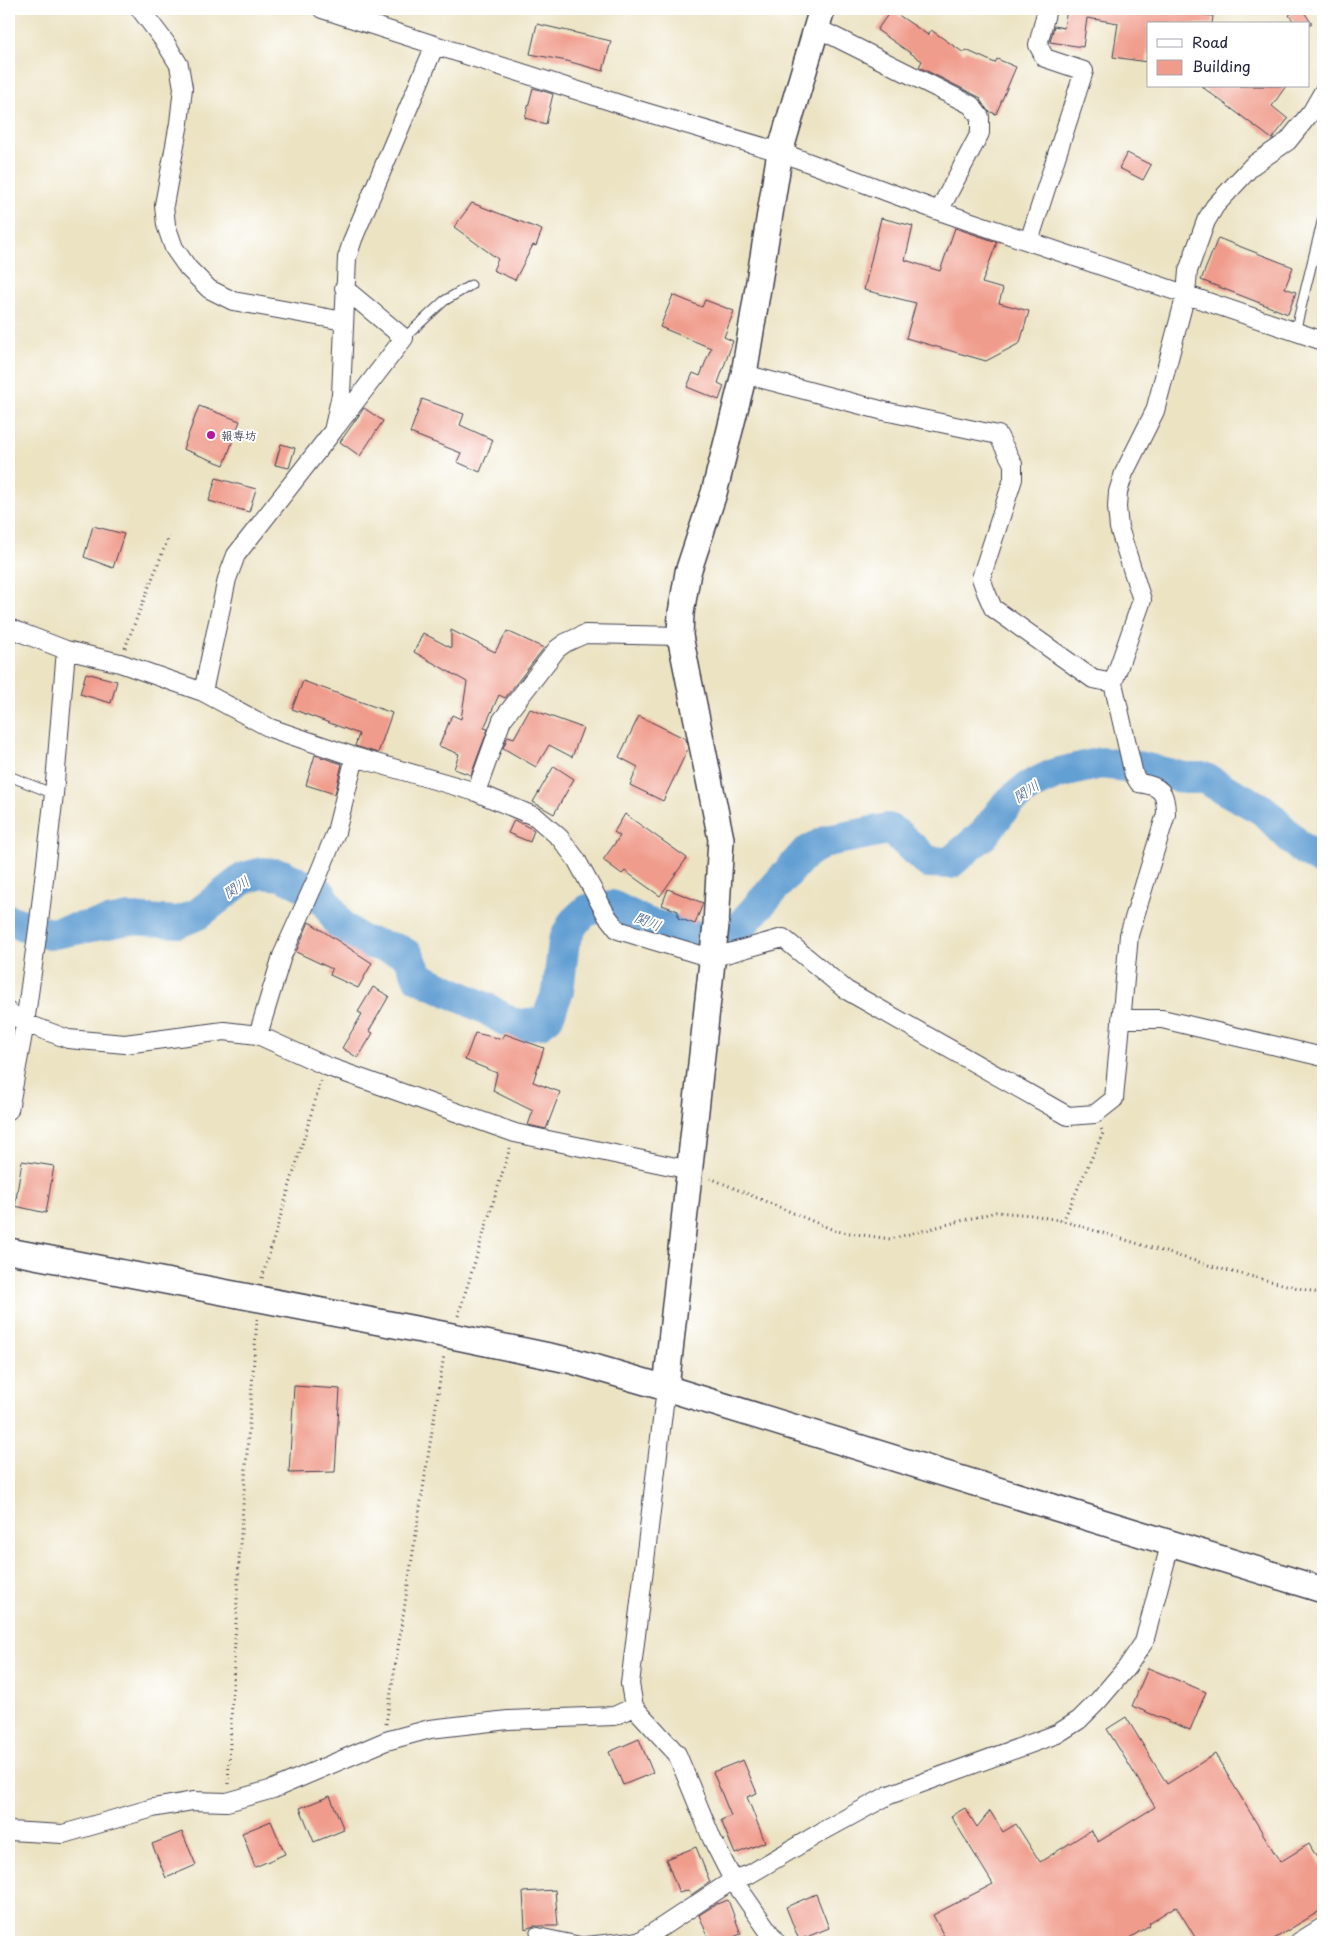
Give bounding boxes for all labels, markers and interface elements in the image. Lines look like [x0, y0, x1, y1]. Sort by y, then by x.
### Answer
legend [1147, 22, 1310, 88]
text: Road [1192, 30, 1228, 53]
text: Building [1192, 54, 1251, 77]
place label: 報専坊 [221, 426, 257, 444]
marker: 報専坊 [205, 429, 217, 441]
water label: 関川 [1009, 775, 1043, 807]
water label: 関川 [219, 871, 253, 903]
water label: 関川 [631, 906, 665, 936]

